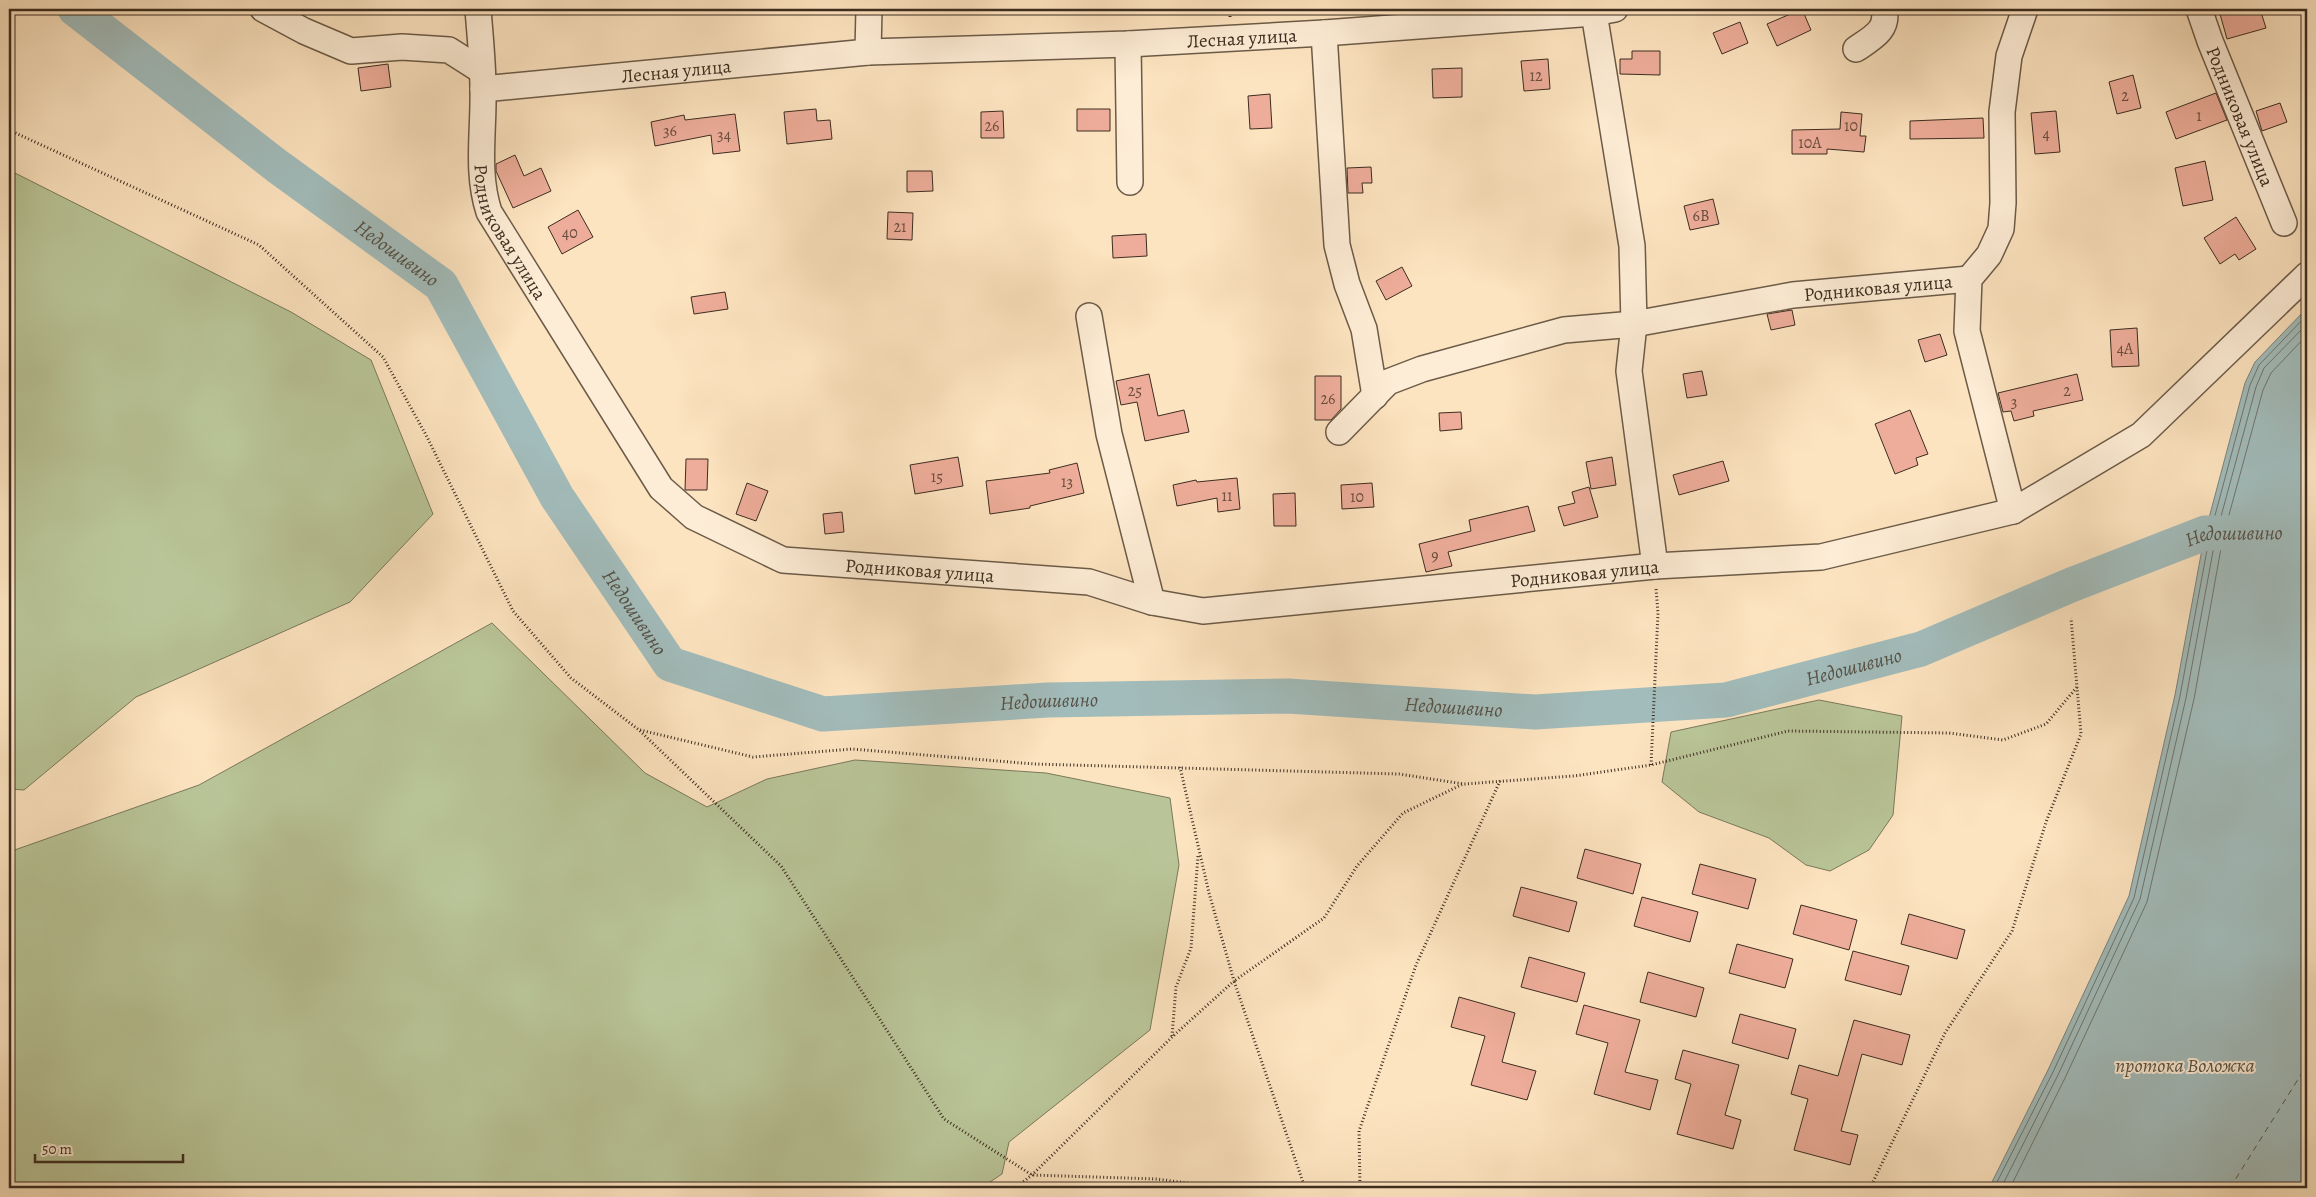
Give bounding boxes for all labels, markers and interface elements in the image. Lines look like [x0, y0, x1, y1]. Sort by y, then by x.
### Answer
street label: Лесная улица [1186, 23, 1298, 55]
street label: Родниковая улица [2200, 43, 2280, 191]
street label: Лесная улица [620, 53, 733, 90]
house number: 12 [1529, 65, 1543, 87]
house number: 2 [2121, 85, 2129, 107]
house number: 1 [2196, 105, 2202, 127]
house number: 26 [985, 115, 1000, 137]
house number: 10 [1844, 115, 1858, 137]
house number: 36 [663, 120, 677, 142]
house number: 4 [2042, 123, 2050, 145]
house number: 34 [717, 124, 731, 146]
house number: 10А [1798, 132, 1822, 154]
street label: Родниковая улица [468, 164, 553, 305]
house number: 6В [1693, 205, 1709, 227]
water label: Недошивино [349, 214, 444, 293]
house number: 21 [893, 216, 907, 238]
house number: 40 [562, 222, 578, 244]
street label: Родниковая улица [1803, 269, 1954, 308]
house number: 4А [2117, 338, 2134, 360]
house number: 25 [1128, 380, 1142, 402]
house number: 2 [2063, 380, 2071, 402]
house number: 26 [1321, 388, 1336, 410]
house number: 3 [2011, 391, 2017, 413]
house number: 15 [931, 466, 943, 488]
house number: 13 [1061, 471, 1073, 493]
house number: 11 [1222, 485, 1233, 507]
house number: 10 [1350, 486, 1364, 508]
water label: Недошивино [2181, 519, 2283, 554]
house number: 9 [1431, 545, 1439, 567]
street label: Родниковая улица [844, 553, 995, 589]
street label: Родниковая улица [1509, 554, 1660, 594]
water label: Недошивино [596, 564, 673, 661]
water label: Недошивино [1803, 642, 1905, 693]
water label: Недошивино [999, 686, 1098, 717]
water label: Недошивино [1403, 691, 1503, 724]
water label: протока Воложка [2115, 1052, 2255, 1079]
scale bar [35, 1132, 182, 1164]
text: 50 m [42, 1139, 72, 1159]

